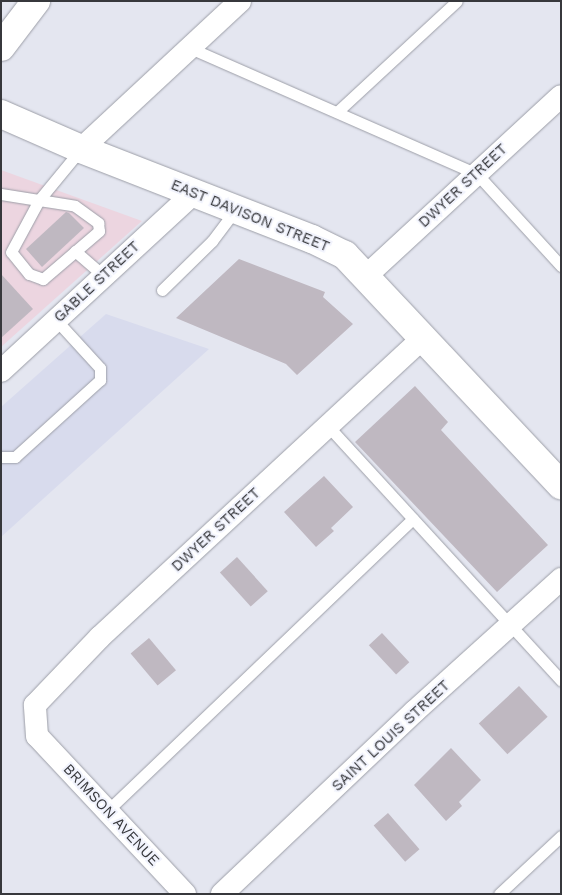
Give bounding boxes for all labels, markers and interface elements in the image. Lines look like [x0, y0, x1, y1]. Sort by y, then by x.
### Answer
street label: DWYER STREET [415, 140, 511, 232]
street label: EAST DAVISON STREET [168, 176, 332, 256]
street label: GABLE STREET [50, 238, 144, 326]
street label: DWYER STREET [168, 484, 264, 576]
street label: SAINT LOUIS STREET [328, 677, 454, 795]
street label: BRIMSON AVENUE [59, 760, 163, 870]

